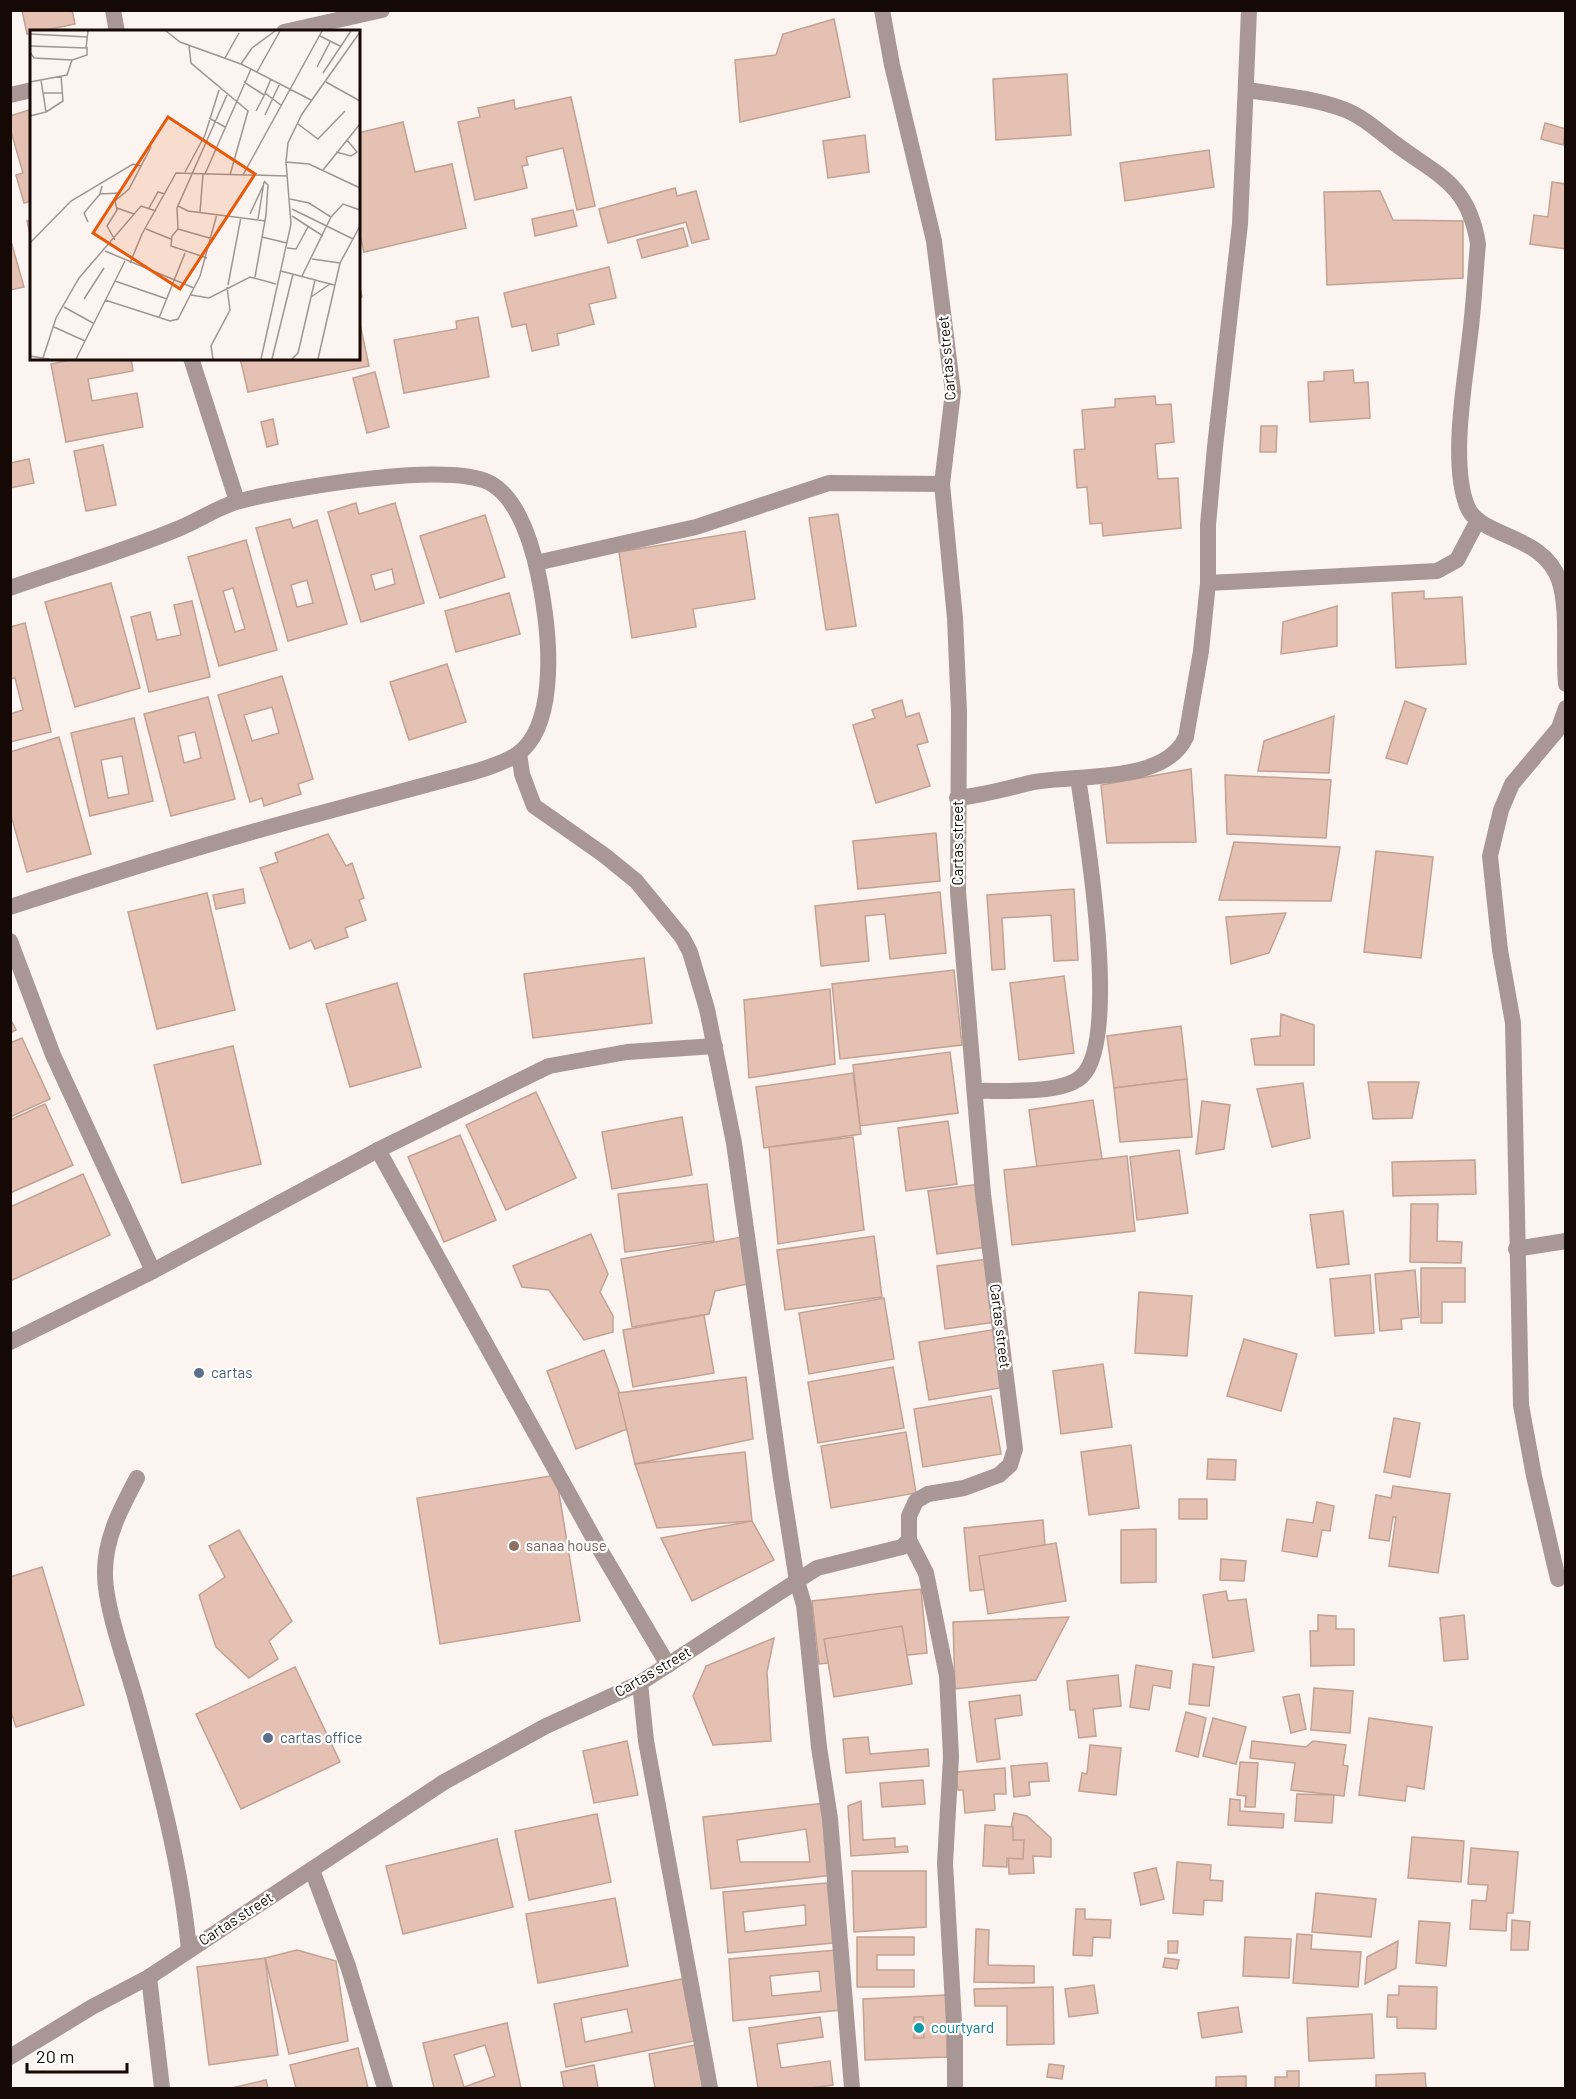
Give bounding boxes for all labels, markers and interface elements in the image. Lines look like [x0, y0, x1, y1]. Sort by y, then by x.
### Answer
inset map [30, 30, 360, 360]
street label: Cartas street [933, 315, 959, 401]
street label: Cartas street [948, 800, 966, 886]
street label: Cartas street [987, 1283, 1015, 1369]
place label: cartas [211, 1363, 252, 1381]
marker: cartas [192, 1366, 206, 1380]
place label: sanaa house [526, 1536, 607, 1554]
marker: sanaa house [507, 1539, 521, 1553]
street label: Cartas street [611, 1642, 694, 1700]
place label: cartas office [280, 1728, 362, 1746]
marker: cartas office [261, 1731, 275, 1745]
street label: Cartas street [195, 1887, 276, 1949]
place label: courtyard [931, 2018, 994, 2036]
marker: courtyard [912, 2021, 926, 2035]
scale bar [27, 2036, 128, 2074]
text: 20 m [36, 2045, 74, 2067]

